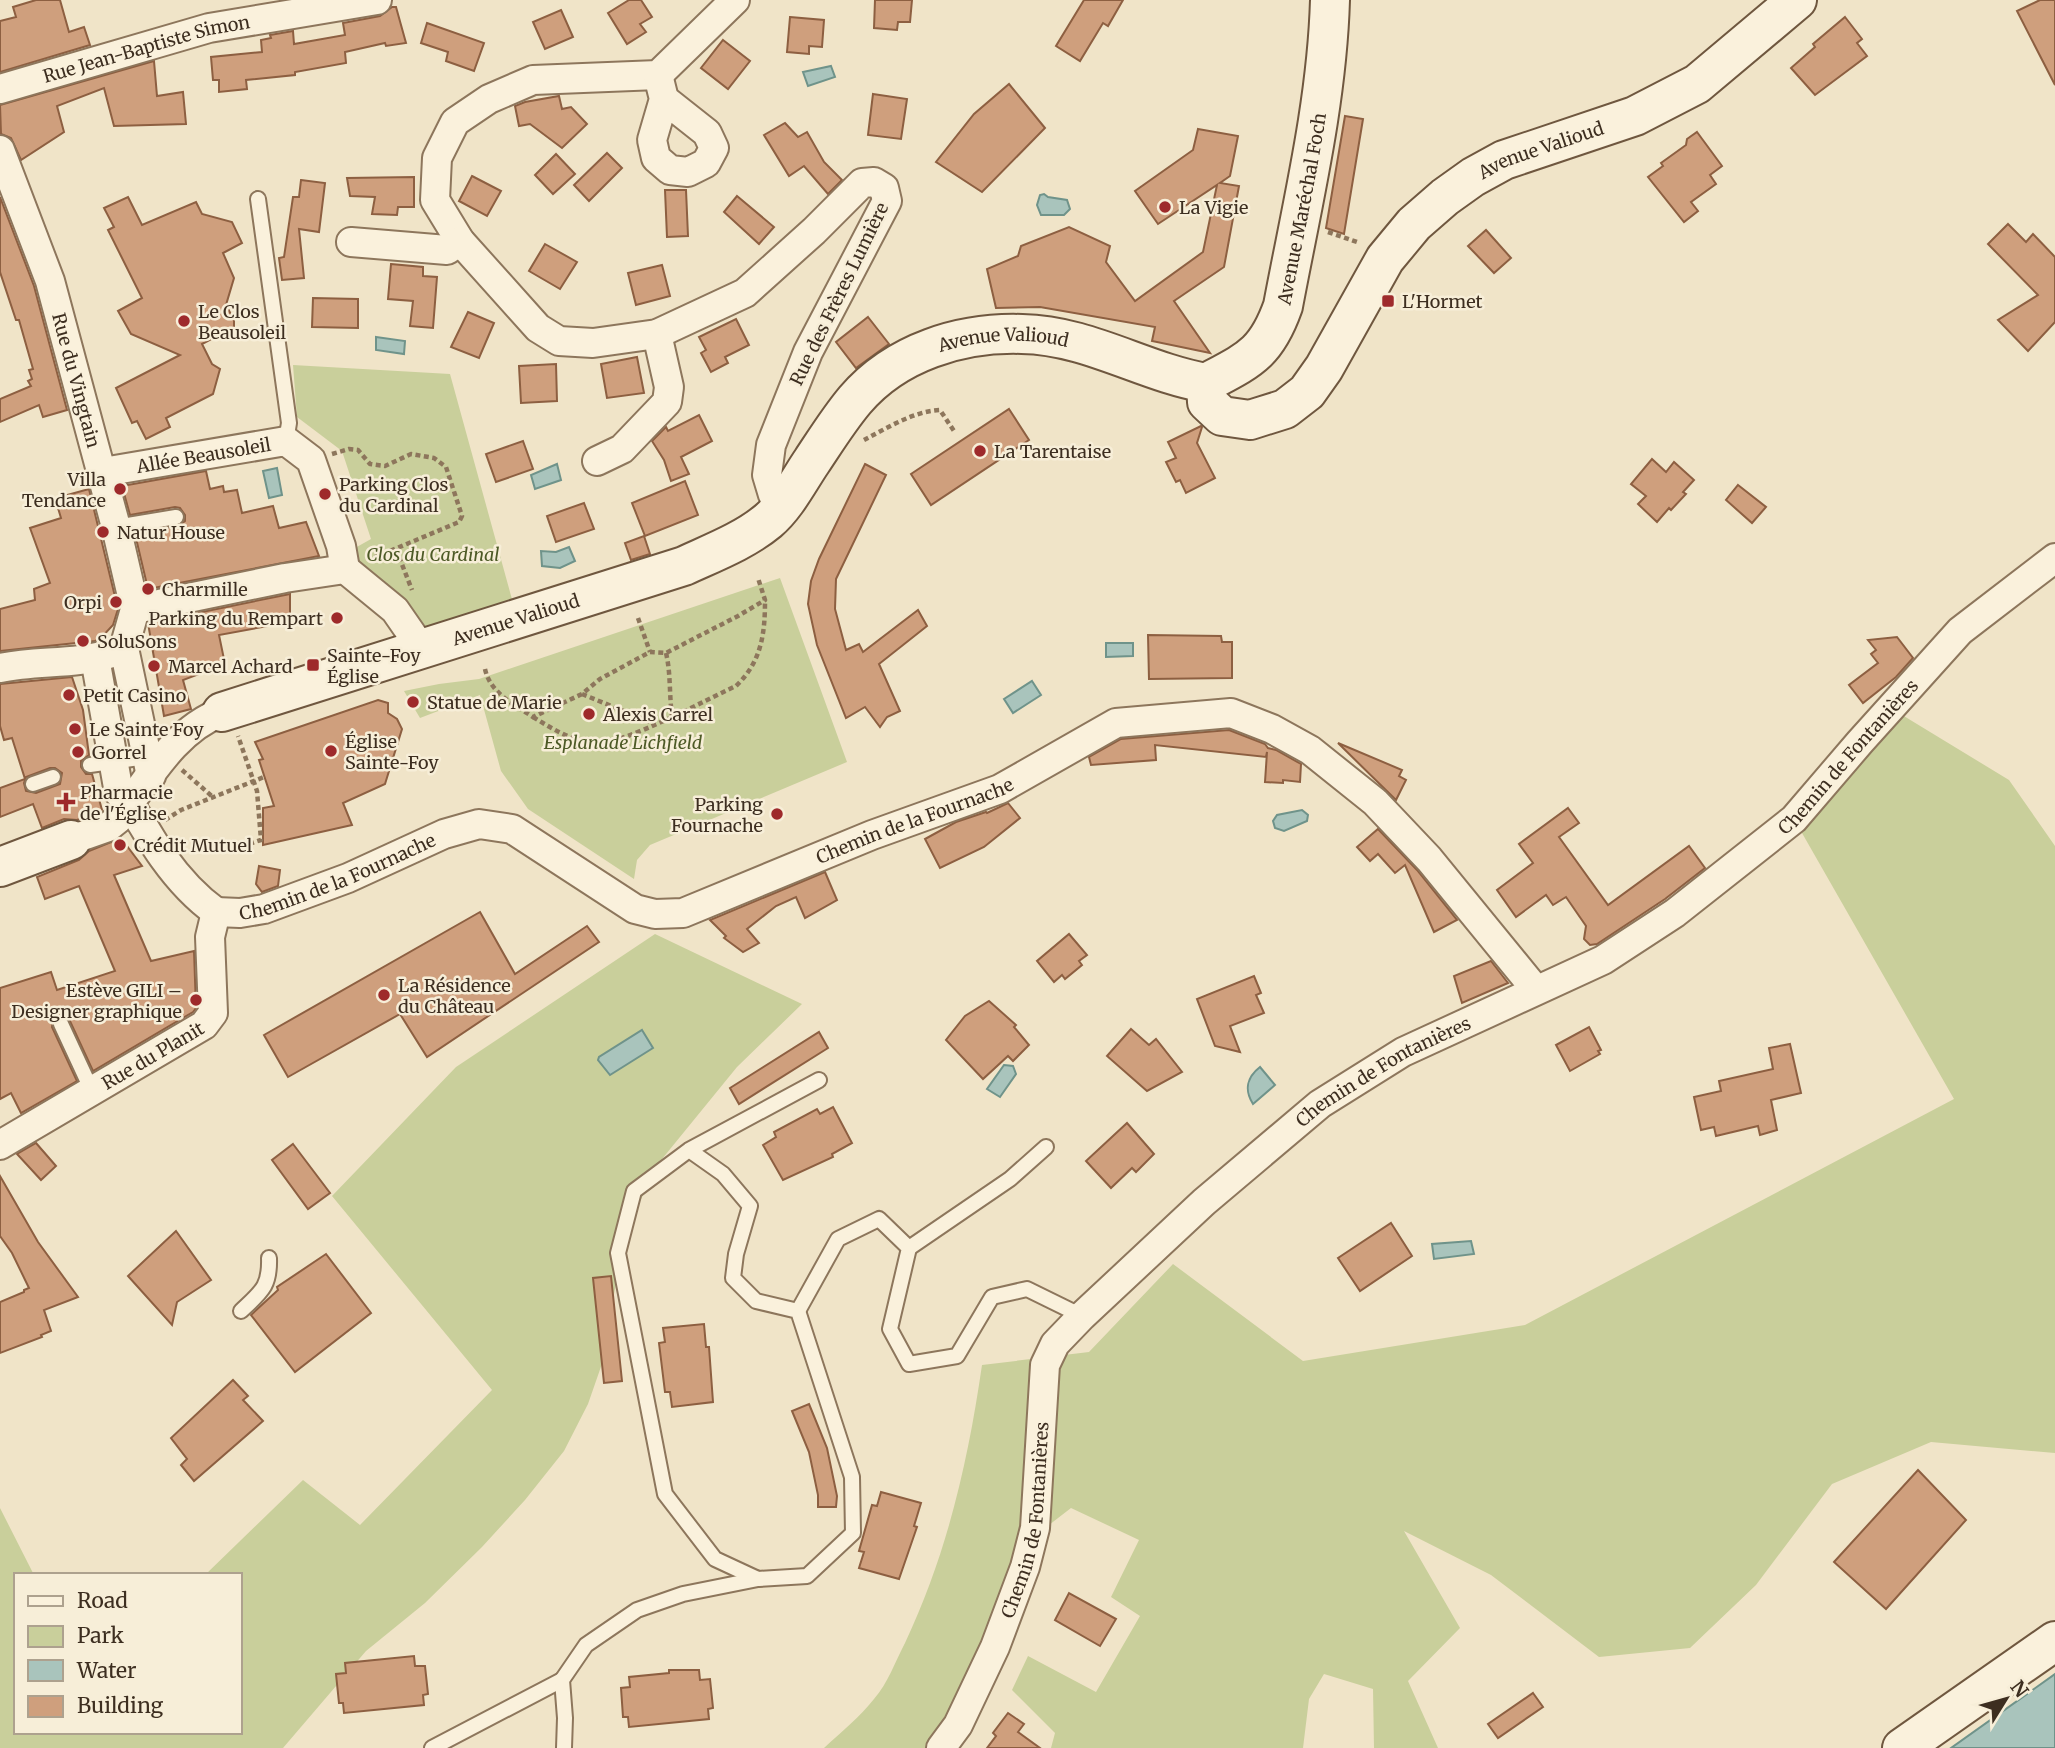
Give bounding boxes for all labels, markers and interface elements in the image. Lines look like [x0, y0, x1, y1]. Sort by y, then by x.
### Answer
street label: Rue Jean-Baptiste Simon [40, 10, 252, 87]
street label: Avenue Maréchal Foch [1272, 111, 1331, 308]
street label: Avenue Valioud [1473, 116, 1607, 184]
place label: La Vigie [1179, 196, 1248, 219]
street label: Rue des Frères Lumière [785, 199, 893, 389]
marker: La Vigie [1157, 199, 1173, 215]
place label: L'Hormet [1402, 290, 1483, 313]
marker: L'Hormet [1380, 293, 1396, 309]
place label: Le Clos Beausoleil [198, 300, 287, 344]
street label: Rue du Vingtain [48, 310, 106, 450]
marker: Le Clos Beausoleil [176, 313, 192, 329]
street label: Avenue Valioud [934, 322, 1071, 357]
street label: Allée Beausoleil [134, 432, 273, 478]
place label: La Tarentaise [994, 440, 1111, 463]
marker: La Tarentaise [972, 443, 988, 459]
place label: Villa Tendance [22, 468, 106, 512]
place label: Parking Clos du Cardinal [339, 473, 449, 517]
marker: Villa Tendance [112, 481, 128, 497]
marker: Parking Clos du Cardinal [317, 486, 333, 502]
place label: Natur House [117, 521, 225, 544]
marker: Natur House [95, 524, 111, 540]
park label: Clos du Cardinal [366, 543, 500, 566]
place label: Charmille [162, 578, 248, 601]
marker: Charmille [140, 581, 156, 597]
street label: Avenue Valioud [448, 588, 582, 650]
place label: Orpi [64, 591, 102, 614]
marker: Orpi [108, 594, 124, 610]
place label: Parking du Rempart [148, 607, 323, 630]
marker: Parking du Rempart [329, 610, 345, 626]
place label: SoluSons [97, 630, 177, 653]
marker: SoluSons [75, 633, 91, 649]
place label: Sainte-Foy Église [327, 644, 421, 688]
place label: Marcel Achard [168, 655, 293, 678]
marker: Sainte-Foy Église [305, 657, 321, 673]
marker: Marcel Achard [146, 658, 162, 674]
street label: Chemin de Fontanières [1773, 674, 1923, 839]
place label: Petit Casino [83, 684, 186, 707]
marker: Petit Casino [61, 687, 77, 703]
place label: Statue de Marie [427, 691, 562, 714]
marker: Statue de Marie [405, 694, 421, 710]
place label: Alexis Carrel [602, 703, 713, 726]
marker: Alexis Carrel [581, 706, 597, 722]
place label: Le Sainte Foy [89, 718, 204, 741]
marker: Le Sainte Foy [67, 721, 83, 737]
place label: Église Sainte-Foy [345, 730, 439, 774]
park label: Esplanade Lichfield [544, 731, 703, 754]
place label: Gorrel [92, 741, 147, 764]
marker: Église Sainte-Foy [323, 743, 339, 759]
marker: Gorrel [70, 744, 86, 760]
street label: Chemin de la Fournache [812, 772, 1017, 868]
place label: Pharmacie de l'Église [80, 781, 173, 825]
place label: Parking Fournache [671, 793, 763, 837]
marker: Pharmacie de l'Église [58, 794, 74, 810]
marker: Parking Fournache [769, 806, 785, 822]
street label: Chemin de la Fournache [238, 828, 439, 924]
place label: Crédit Mutuel [134, 834, 253, 857]
marker: Crédit Mutuel [112, 837, 128, 853]
place label: La Résidence du Château [398, 974, 511, 1018]
place label: Estève GILI – Designer graphique [11, 979, 182, 1023]
marker: La Résidence du Château [376, 987, 392, 1003]
marker: Estève GILI – Designer graphique [188, 992, 204, 1008]
street label: Chemin de Fontanières [1290, 1011, 1474, 1131]
street label: Rue du Planit [97, 1016, 208, 1094]
street label: Chemin de Fontanières [995, 1421, 1053, 1621]
legend [14, 1573, 242, 1734]
text: Road [77, 1587, 128, 1614]
text: Park [77, 1622, 124, 1649]
text: Water [76, 1657, 136, 1684]
north arrow [1971, 1664, 2041, 1734]
text: N [2005, 1676, 2034, 1702]
text: Building [77, 1692, 164, 1719]

